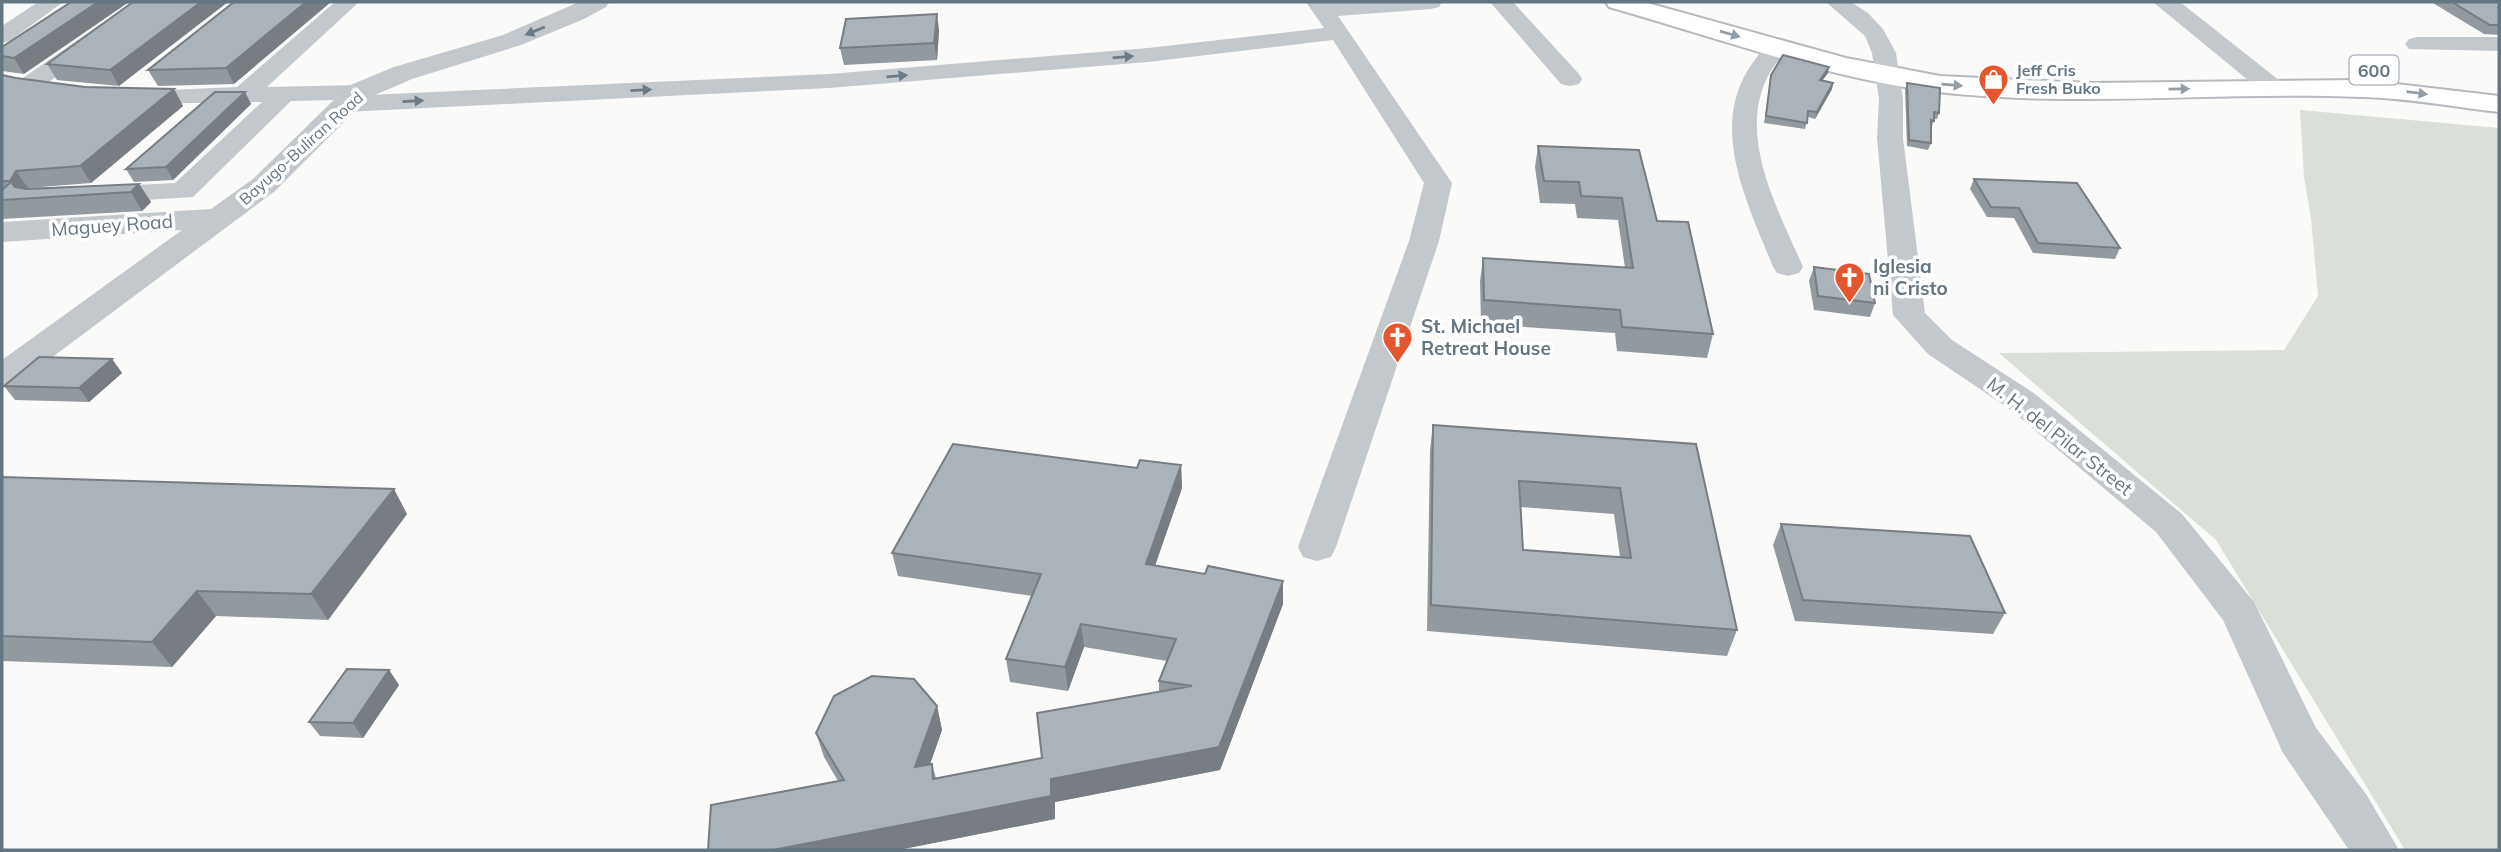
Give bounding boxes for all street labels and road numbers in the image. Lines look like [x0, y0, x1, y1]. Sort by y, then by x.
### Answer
road number: 600 [2350, 56, 2398, 84]
street label: Bayugo-Buliran Road [235, 87, 367, 209]
street label: Maguey Road [50, 209, 174, 241]
street label: M. H. del Pilar Street [1983, 372, 2138, 500]

